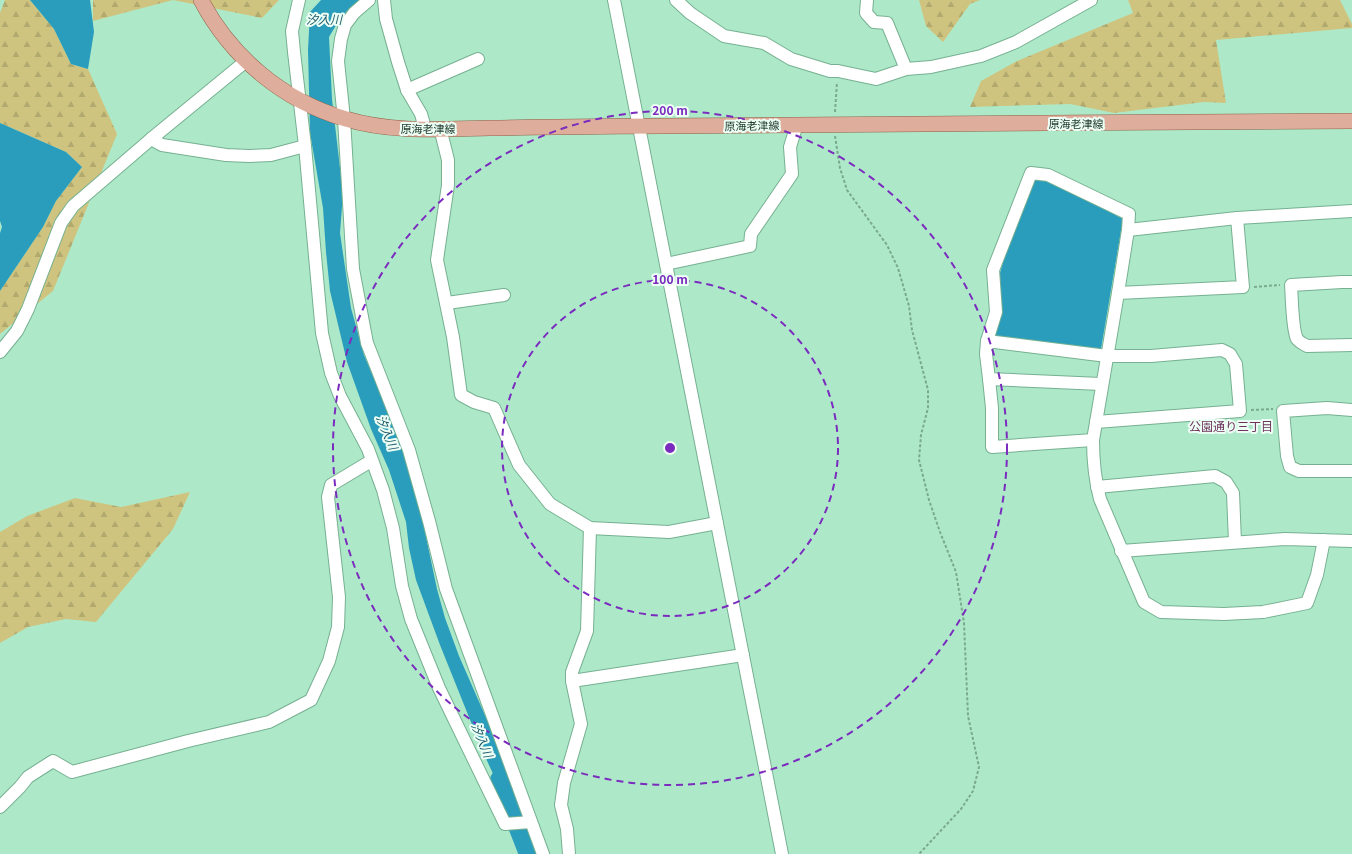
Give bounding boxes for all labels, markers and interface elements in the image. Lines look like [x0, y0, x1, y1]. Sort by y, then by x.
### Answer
water label: 汐入川 [306, 10, 344, 27]
text: 200 m [652, 101, 688, 118]
street label: 原海老津線 [1049, 115, 1104, 131]
street label: 原海老津線 [724, 117, 780, 133]
street label: 原海老津線 [401, 120, 456, 136]
text: 100 m [652, 270, 688, 287]
water label: 汐入川 [373, 412, 404, 454]
district label: 公園通り三丁目 [1189, 417, 1273, 434]
centre of rings [663, 441, 677, 455]
water label: 汐入川 [468, 720, 498, 762]

